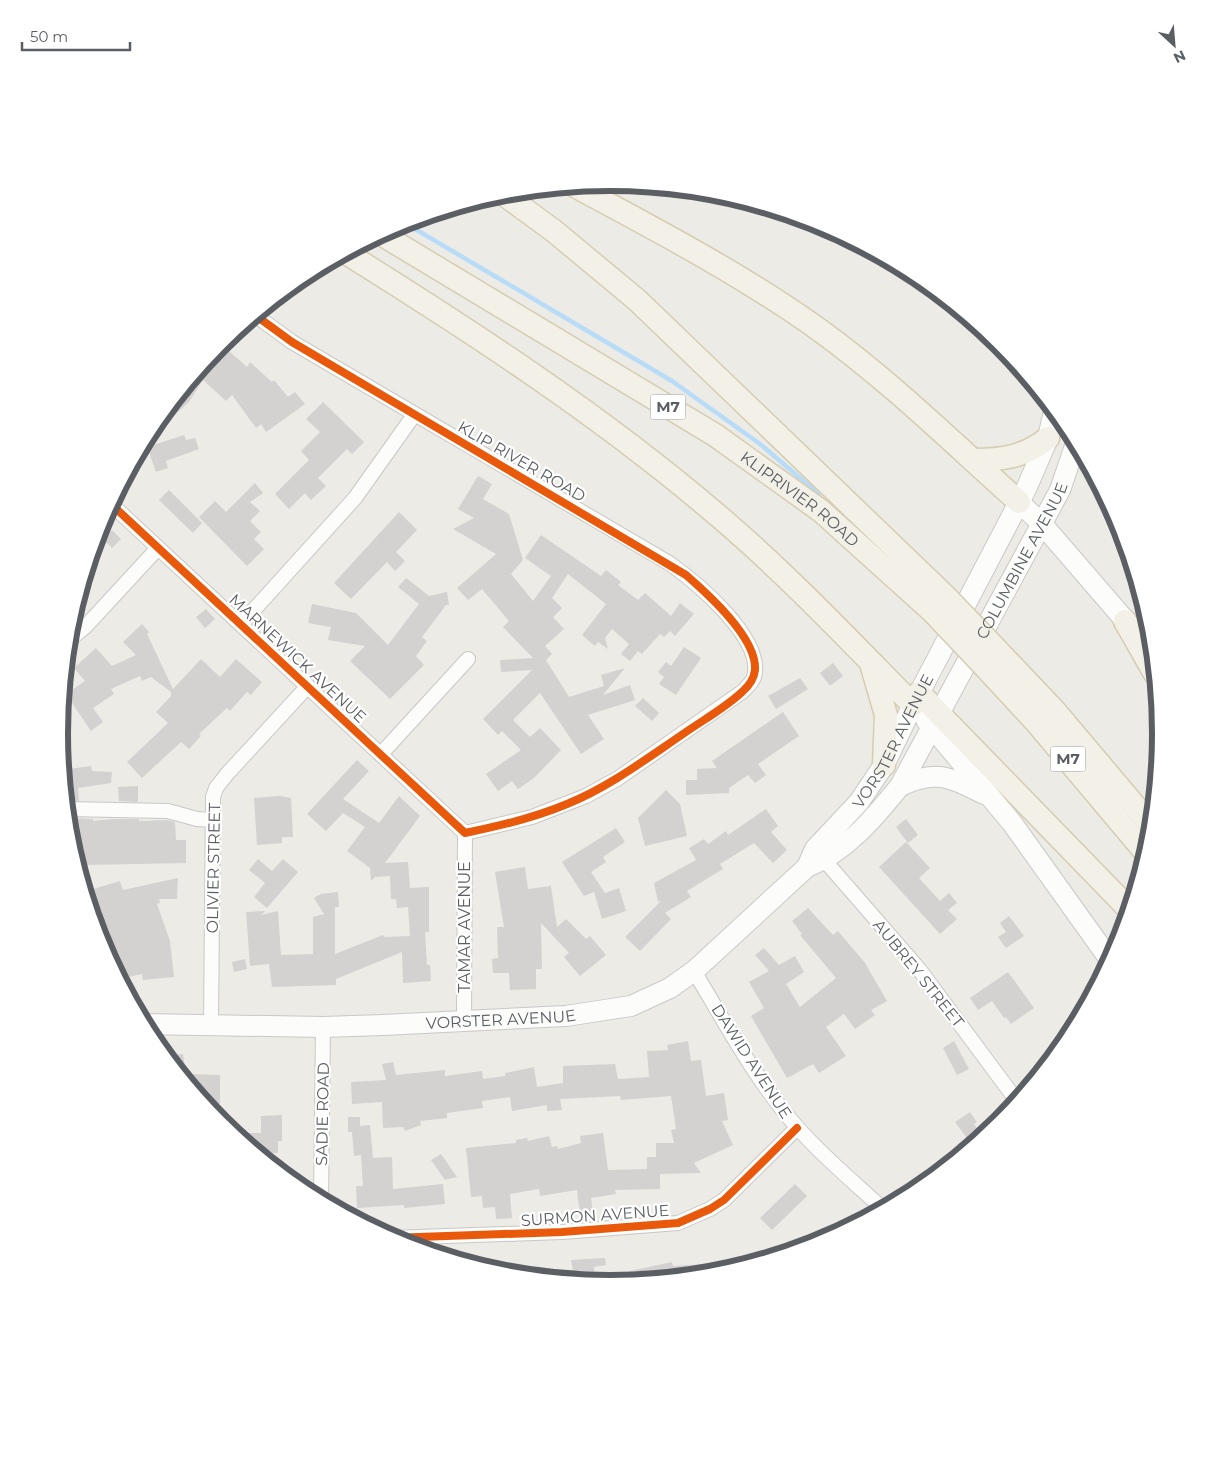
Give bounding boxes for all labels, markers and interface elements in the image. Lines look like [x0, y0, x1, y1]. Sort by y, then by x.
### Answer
scale bar [22, 20, 130, 52]
north arrow [1149, 20, 1199, 70]
text: 50 m [30, 27, 68, 46]
text: N [1171, 46, 1189, 67]
road number: M7 [650, 394, 686, 420]
street label: KLIP RIVER ROAD [454, 417, 589, 506]
street label: KLIPRIVIER ROAD [737, 447, 863, 551]
street label: COLUMBINE AVENUE [972, 480, 1072, 642]
street label: MARNEWICK AVENUE [225, 590, 370, 727]
street label: VORSTER AVENUE [849, 671, 937, 812]
road number: M7 [1050, 746, 1086, 772]
street label: OLIVIER STREET [203, 802, 224, 934]
street label: TAMAR AVENUE [455, 861, 474, 993]
street label: AUBREY STREET [869, 915, 969, 1032]
street label: DAWID AVENUE [707, 1000, 796, 1122]
street label: VORSTER AVENUE [425, 1006, 577, 1033]
street label: SADIE ROAD [312, 1062, 333, 1166]
street label: SURMON AVENUE [520, 1201, 670, 1230]

